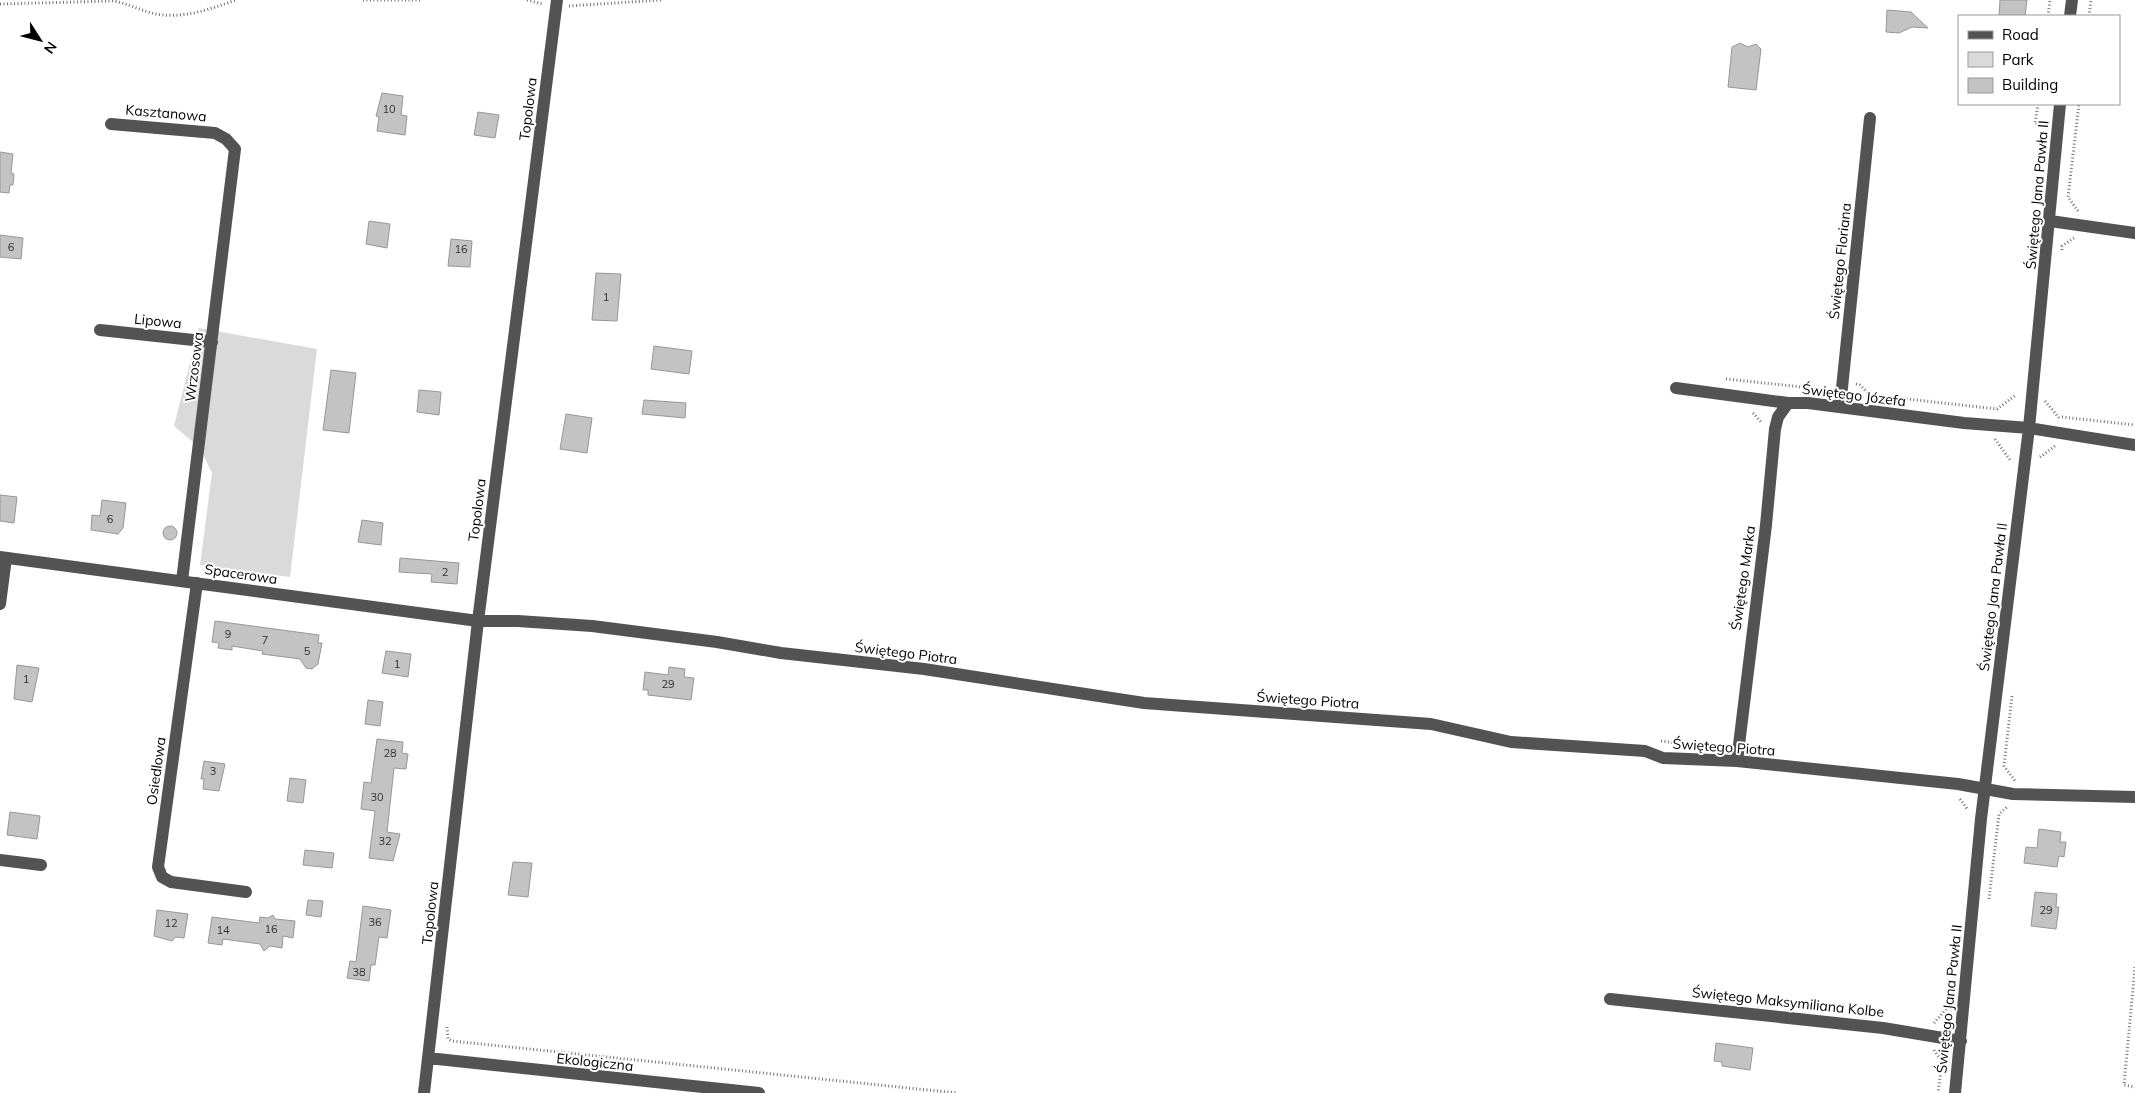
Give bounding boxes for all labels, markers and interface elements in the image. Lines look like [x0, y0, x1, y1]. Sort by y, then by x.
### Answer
north arrow [15, 15, 65, 65]
legend [1958, 15, 2120, 105]
text: Road [2002, 25, 2039, 44]
text: N [40, 38, 61, 57]
text: Park [2002, 50, 2034, 69]
text: Building [2002, 75, 2058, 94]
street label: Topolowa [515, 76, 541, 142]
street label: Kasztanowa [125, 100, 207, 126]
house number: 10 [382, 102, 396, 116]
street label: Świętego Jana Pawła II [2022, 120, 2052, 270]
street label: Świętego Floriana [1825, 202, 1855, 320]
house number: 6 [8, 240, 15, 254]
house number: 16 [454, 242, 468, 256]
house number: 1 [603, 290, 609, 304]
street label: Lipowa [133, 310, 183, 332]
street label: Wrzosowa [181, 331, 207, 403]
street label: Świętego Józefa [1801, 380, 1907, 410]
street label: Topolowa [464, 477, 490, 543]
house number: 6 [107, 512, 114, 526]
street label: Świętego Jana Pawła II [1975, 522, 2011, 672]
street label: Świętego Marka [1727, 525, 1759, 631]
street label: Spacerowa [203, 560, 279, 588]
house number: 2 [442, 565, 449, 579]
house number: 9 [225, 627, 231, 641]
house number: 7 [262, 633, 268, 647]
street label: Świętego Piotra [854, 638, 958, 668]
house number: 5 [304, 644, 311, 658]
house number: 1 [394, 657, 400, 671]
house number: 1 [23, 672, 29, 686]
house number: 29 [661, 677, 675, 691]
street label: Świętego Piotra [1256, 687, 1360, 713]
street label: Świętego Piotra [1672, 734, 1776, 760]
street label: Osiedlowa [142, 736, 170, 806]
house number: 28 [383, 746, 397, 760]
house number: 3 [210, 764, 216, 778]
house number: 30 [370, 790, 384, 804]
house number: 32 [378, 834, 392, 848]
street label: Topolowa [418, 881, 442, 945]
house number: 29 [2039, 903, 2053, 917]
house number: 36 [368, 915, 382, 929]
house number: 12 [164, 916, 178, 930]
house number: 16 [264, 922, 278, 936]
house number: 14 [216, 923, 230, 937]
street label: Świętego Jana Pawła II [1932, 924, 1966, 1074]
house number: 38 [352, 965, 366, 979]
street label: Świętego Maksymiliana Kolbe [1691, 983, 1885, 1021]
street label: Ekologiczna [556, 1049, 634, 1075]

